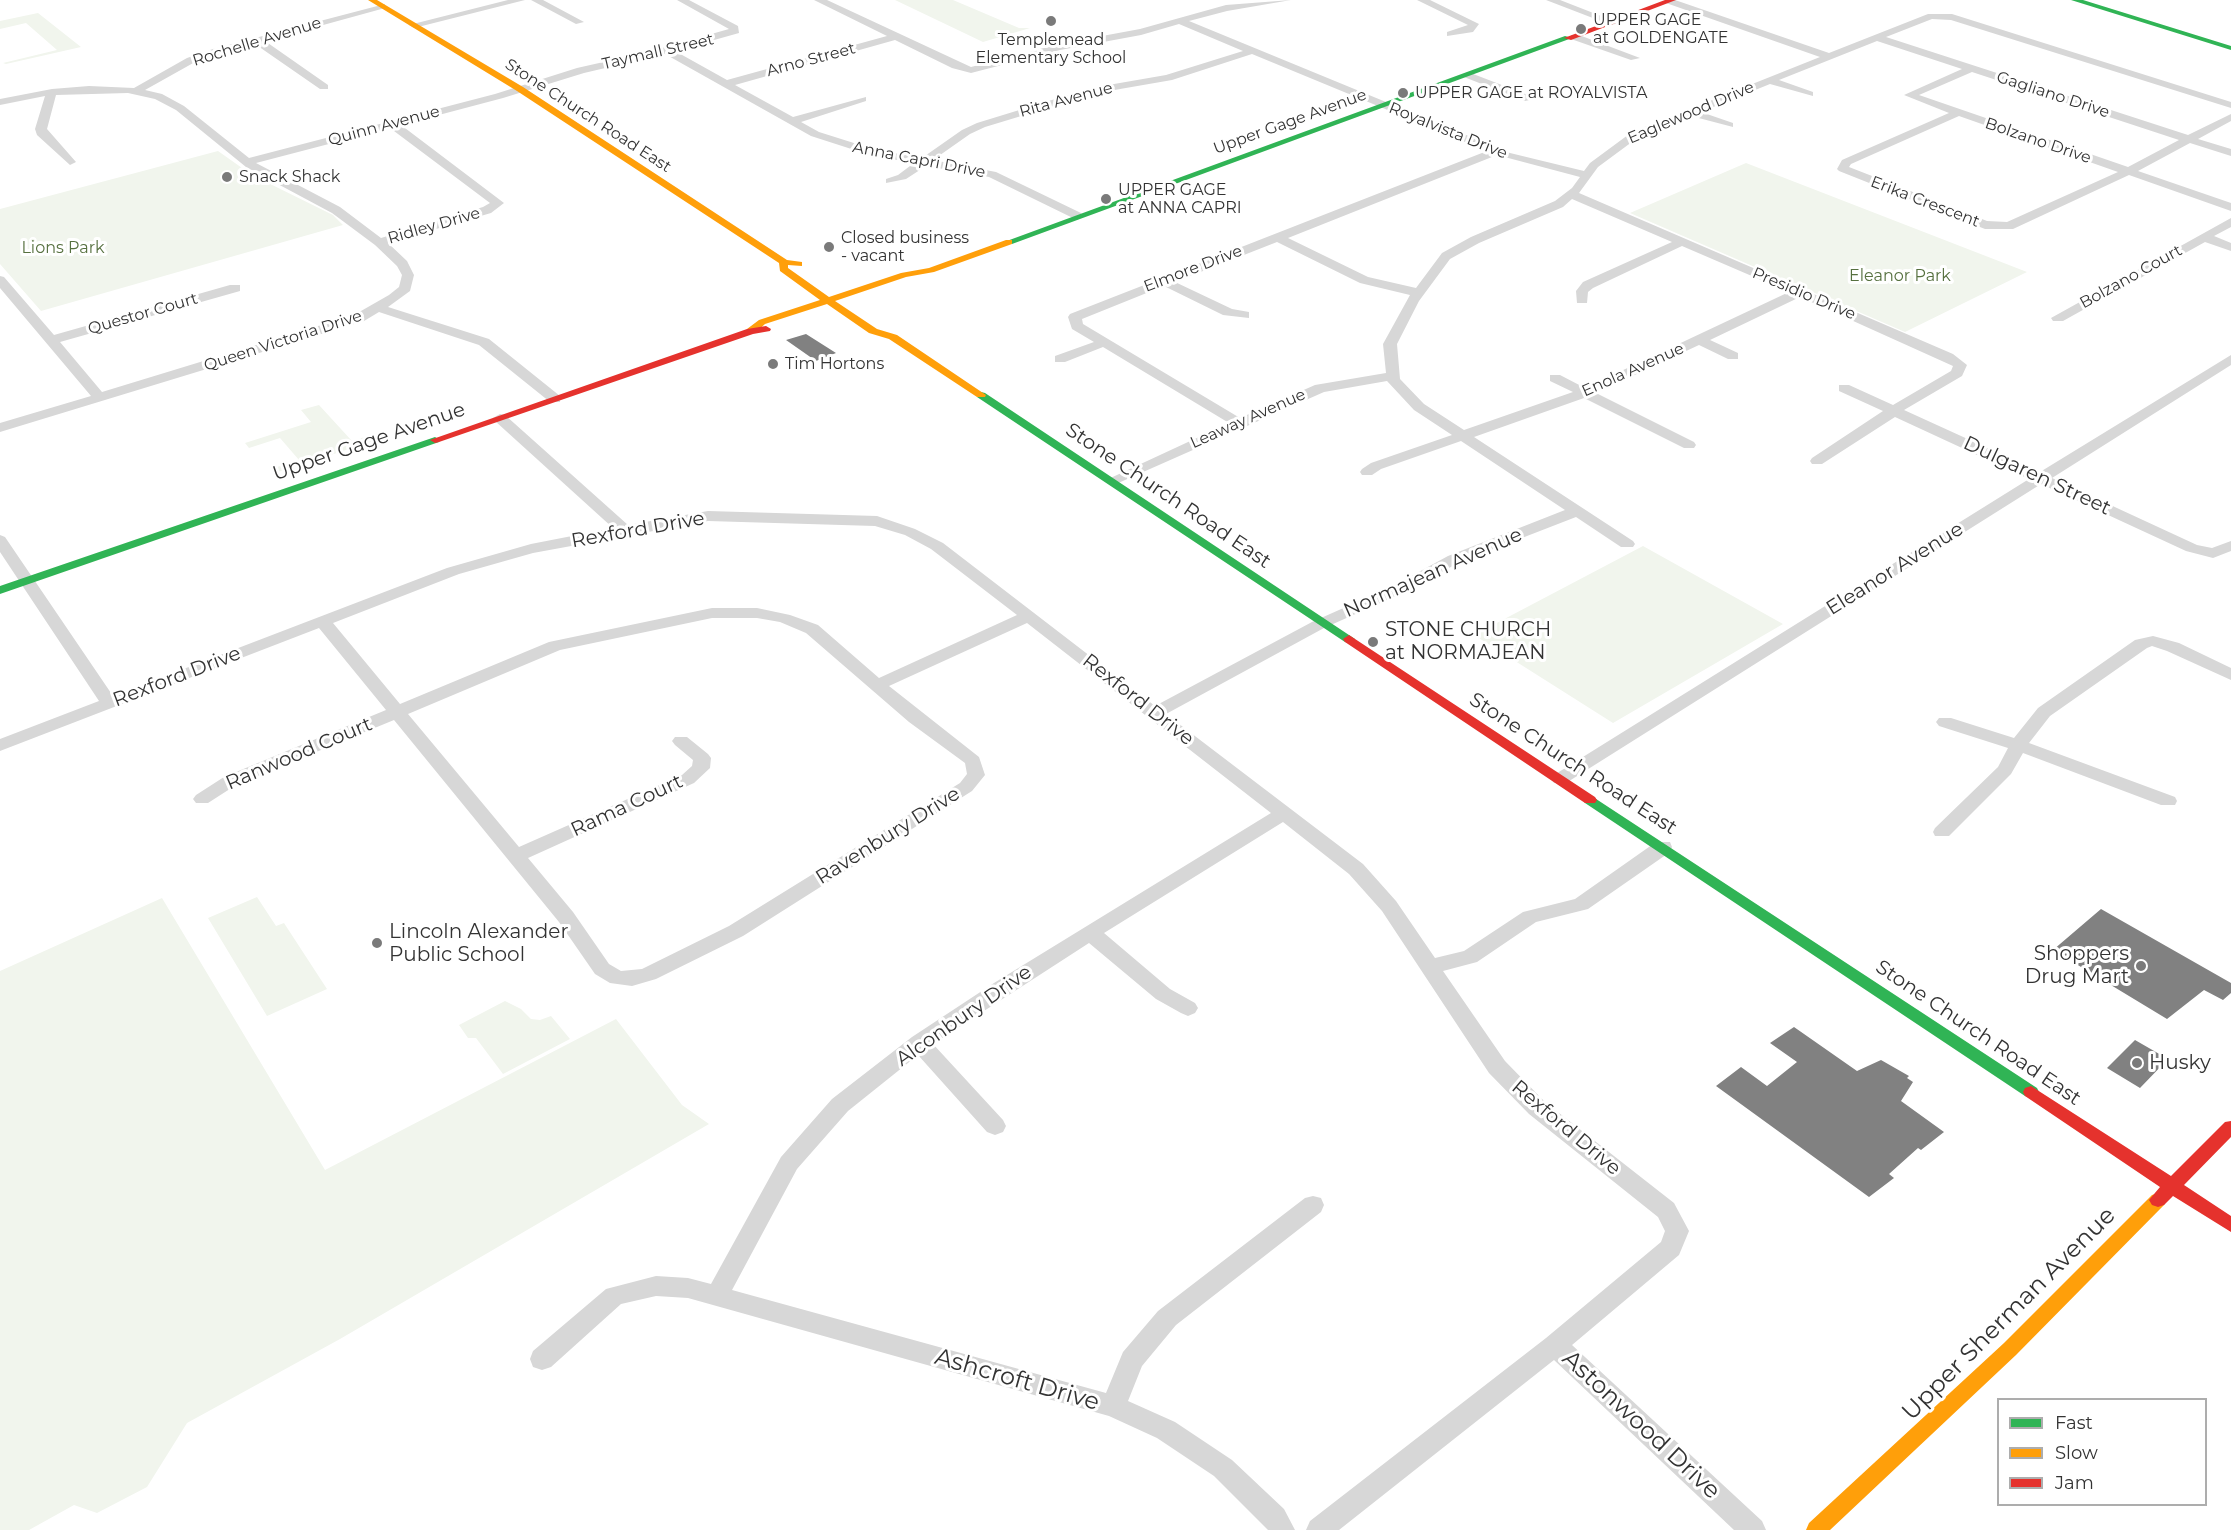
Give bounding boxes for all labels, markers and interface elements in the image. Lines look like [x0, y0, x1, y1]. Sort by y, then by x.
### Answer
place label: UPPER GAGE at GOLDENGATE [1593, 10, 1728, 48]
street label: Rochelle Avenue [190, 13, 324, 71]
marker: Templemead Elementary School [1044, 14, 1058, 28]
marker: UPPER GAGE at GOLDENGATE [1574, 22, 1588, 36]
street label: Taymall Street [600, 30, 716, 74]
place label: Templemead Elementary School [976, 30, 1126, 68]
street label: Arno Street [764, 39, 858, 81]
street label: Stone Church Road East [501, 55, 675, 177]
street label: Gagliano Drive [1994, 68, 2112, 122]
street label: Rita Avenue [1017, 78, 1115, 122]
street label: Eaglewood Drive [1625, 78, 1757, 148]
place label: UPPER GAGE at ROYALVISTA [1415, 83, 1647, 103]
street label: Upper Gage Avenue [1211, 85, 1369, 159]
marker: UPPER GAGE at ROYALVISTA [1396, 86, 1410, 100]
street label: Royalvista Drive [1386, 99, 1510, 163]
street label: Quinn Avenue [326, 102, 442, 150]
street label: Bolzano Drive [1982, 114, 2094, 168]
street label: Anna Capri Drive [851, 138, 987, 182]
place label: Snack Shack [239, 167, 340, 187]
marker: Snack Shack [220, 170, 234, 184]
street label: Erika Crescent [1868, 172, 1982, 232]
place label: UPPER GAGE at ANNA CAPRI [1118, 180, 1242, 218]
marker: UPPER GAGE at ANNA CAPRI [1099, 192, 1113, 206]
street label: Ridley Drive [386, 204, 482, 248]
place label: Closed business - vacant [841, 228, 969, 266]
park label: Lions Park [21, 238, 105, 258]
marker: Closed business - vacant [822, 240, 836, 254]
street label: Elmore Drive [1141, 241, 1245, 297]
street label: Bolzano Court [2077, 241, 2185, 313]
street label: Presidio Drive [1749, 264, 1859, 324]
park label: Eleanor Park [1849, 266, 1951, 286]
street label: Questor Court [86, 289, 200, 339]
street label: Queen Victoria Drive [201, 306, 365, 376]
street label: Enola Avenue [1579, 339, 1687, 401]
place label: Tim Hortons [785, 354, 884, 374]
marker: Tim Hortons [766, 357, 780, 371]
street label: Leaway Avenue [1187, 385, 1309, 453]
street label: Upper Gage Avenue [270, 398, 468, 486]
street label: Stone Church Road East [1061, 418, 1275, 574]
street label: Dulgaren Street [1959, 431, 2115, 521]
street label: Rexford Drive [569, 506, 707, 554]
street label: Eleanor Avenue [1822, 517, 1968, 621]
street label: Normajean Avenue [1340, 523, 1526, 623]
place label: STONE CHURCH at NORMAJEAN [1385, 618, 1551, 665]
marker: STONE CHURCH at NORMAJEAN [1366, 635, 1380, 649]
street label: Rexford Drive [110, 642, 244, 712]
street label: Rexford Drive [1077, 649, 1199, 751]
street label: Stone Church Road East [1465, 688, 1681, 840]
street label: Ranwood Court [222, 712, 376, 796]
street label: Rama Court [567, 770, 687, 842]
street label: Ravenbury Drive [811, 782, 965, 890]
place label: Lincoln Alexander Public School [389, 920, 568, 967]
marker: Lincoln Alexander Public School [370, 936, 384, 950]
place label: Shoppers Drug Mart [2025, 942, 2129, 989]
street label: Stone Church Road East [1871, 955, 2085, 1111]
marker: Shoppers Drug Mart [2134, 959, 2148, 973]
street label: Alconbury Drive [891, 960, 1037, 1072]
place label: Husky [2149, 1051, 2211, 1075]
marker: Husky [2130, 1056, 2144, 1070]
street label: Rexford Drive [1507, 1075, 1625, 1181]
street label: Upper Sherman Avenue [1896, 1201, 2122, 1427]
street label: Ashcroft Drive [931, 1343, 1103, 1417]
street label: Astonwood Drive [1556, 1344, 1726, 1506]
legend [1997, 1398, 2207, 1506]
text: Fast [2055, 1412, 2093, 1434]
text: Slow [2055, 1442, 2098, 1464]
text: Jam [2055, 1472, 2094, 1494]

